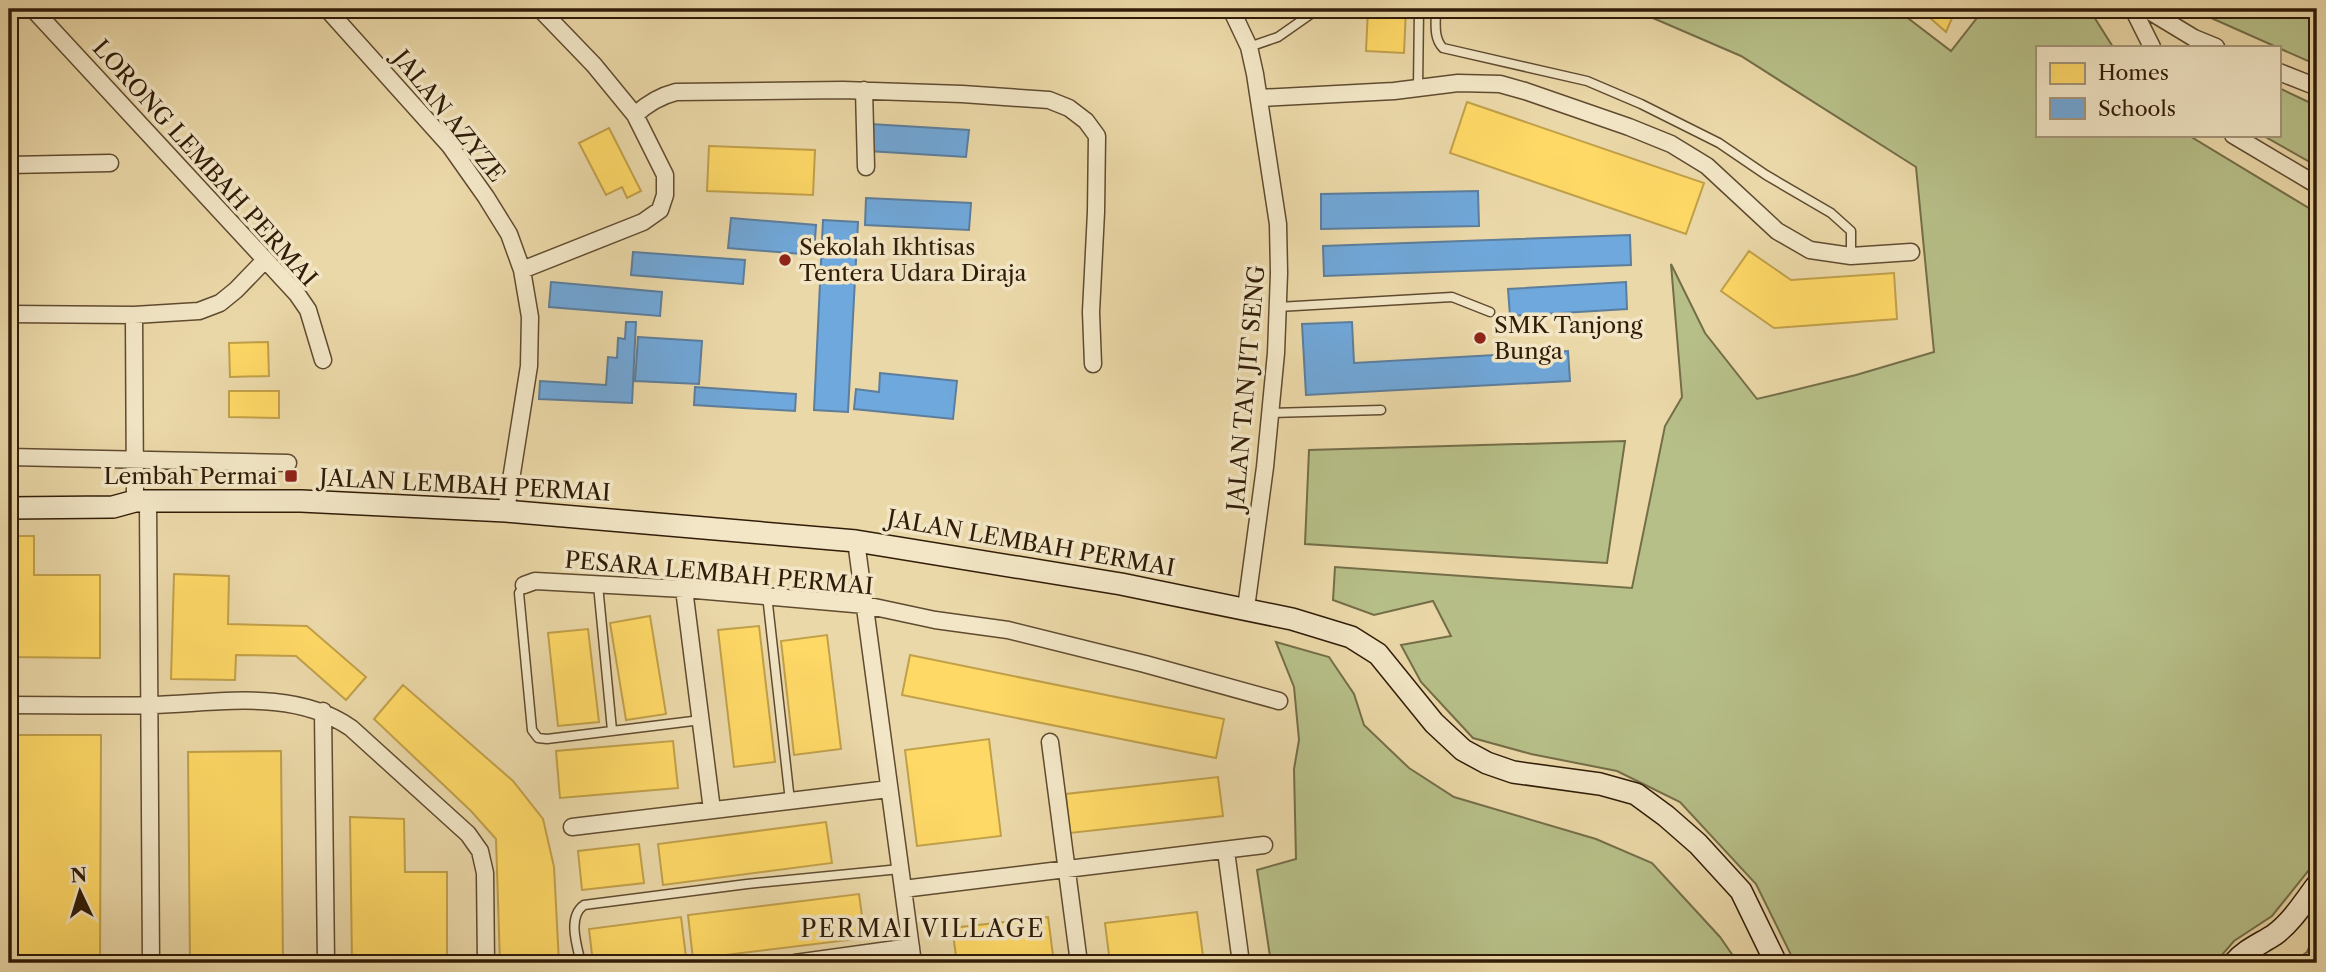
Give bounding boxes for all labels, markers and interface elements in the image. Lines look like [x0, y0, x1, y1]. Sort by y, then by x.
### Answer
street label: LORONG LEMBAH PERMAI [87, 34, 323, 292]
street label: JALAN AZYZE [385, 42, 511, 188]
legend [2036, 46, 2280, 136]
text: Homes [2098, 60, 2169, 85]
text: Schools [2098, 96, 2176, 121]
place label: Sekolah Ikhtisas Tentera Udara Diraja [799, 233, 1028, 287]
marker: Sekolah Ikhtisas Tentera Udara Diraja [777, 252, 793, 268]
street label: JALAN TAN JIT SENG [1221, 264, 1271, 515]
place label: SMK Tanjong Bunga [1494, 311, 1643, 365]
marker: SMK Tanjong Bunga [1472, 330, 1488, 346]
place label: Lembah Permai [103, 462, 277, 490]
street label: JALAN LEMBAH PERMAI [316, 463, 611, 507]
marker: Lembah Permai [283, 468, 299, 484]
street label: JALAN LEMBAH PERMAI [882, 503, 1177, 582]
street label: PESARA LEMBAH PERMAI [564, 546, 874, 600]
north arrow [46, 856, 116, 926]
text: N [70, 863, 88, 888]
district label: PERMAI VILLAGE [800, 914, 1046, 943]

